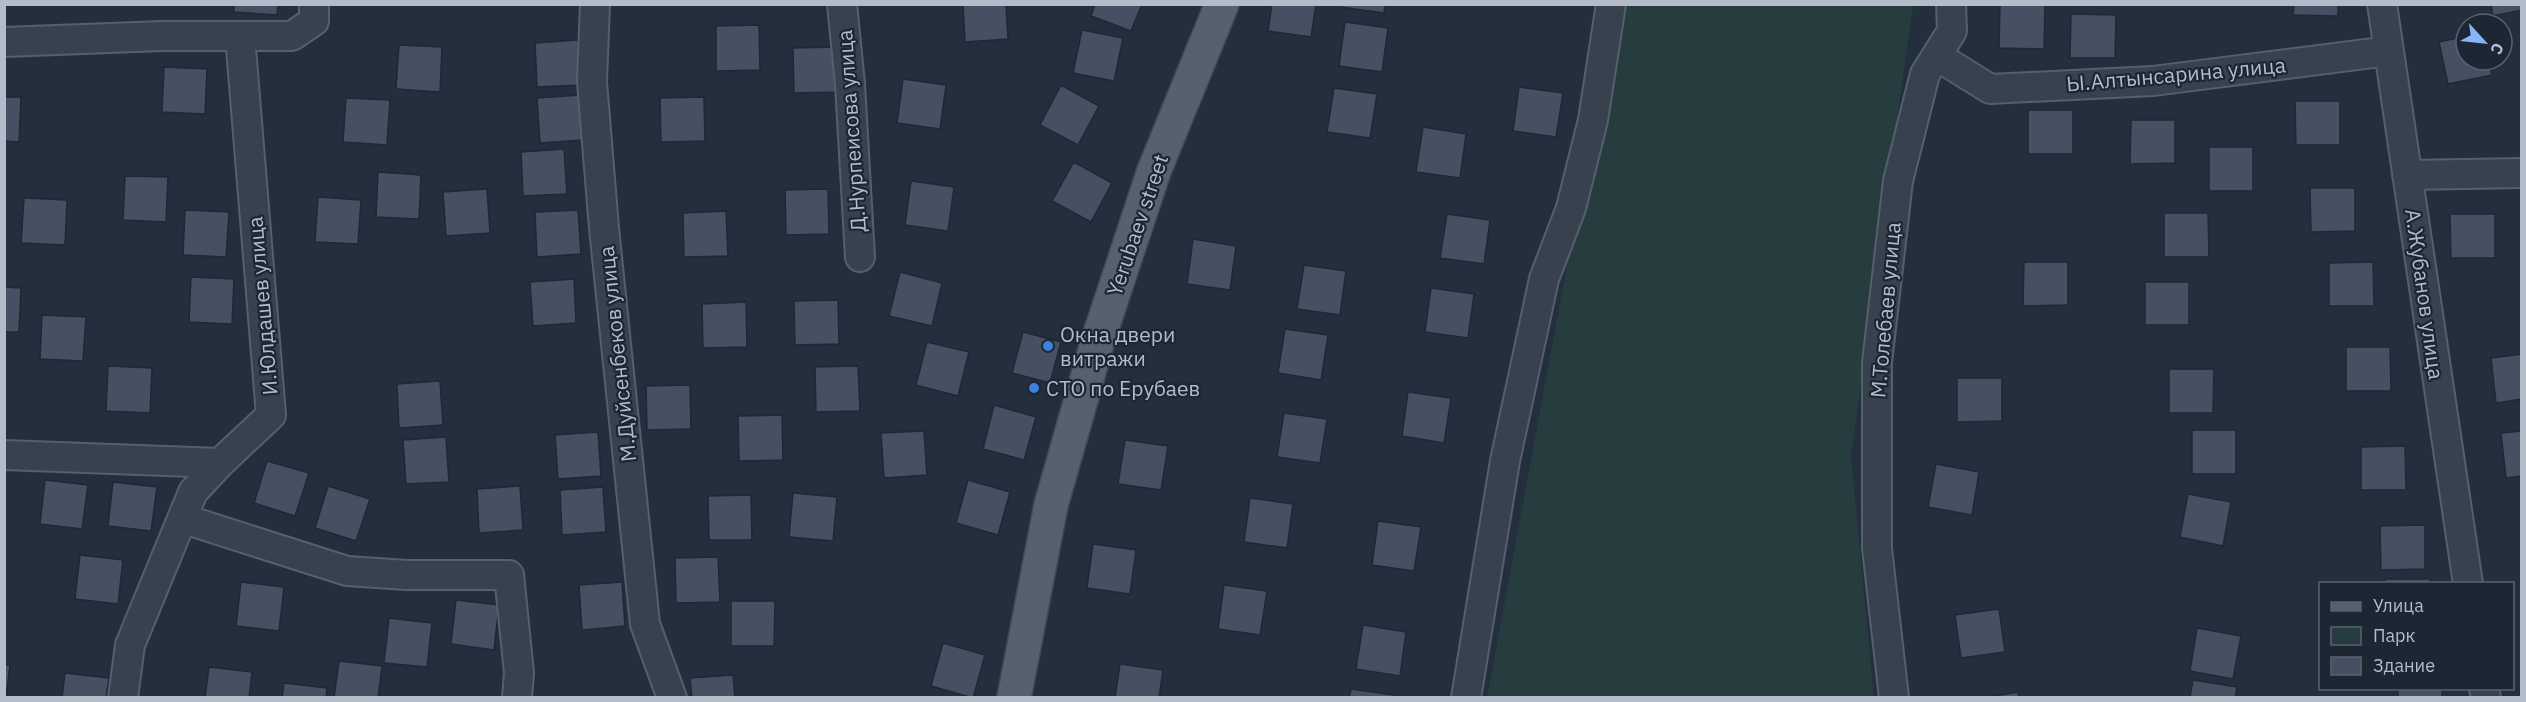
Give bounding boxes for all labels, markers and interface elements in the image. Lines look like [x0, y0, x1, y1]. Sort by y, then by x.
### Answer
north arrow [2454, 12, 2514, 72]
street label: Д.Нурпеисова улица [830, 29, 872, 233]
text: С [2486, 40, 2509, 58]
street label: Ы.Алтынсарина улица [2065, 50, 2287, 98]
street label: Yerubaev street [1100, 150, 1174, 300]
street label: А.Жубанов улица [2399, 207, 2451, 381]
street label: И.Юлдашев улица [240, 215, 284, 397]
street label: М.Толебаев улица [1863, 221, 1907, 399]
street label: М.Дуйсенбеков улица [592, 245, 642, 463]
place label: Окна двери витражи [1060, 320, 1175, 372]
marker: Окна двери витражи [1041, 339, 1055, 353]
place label: СТО по Ерубаев [1046, 374, 1200, 402]
marker: СТО по Ерубаев [1027, 381, 1041, 395]
legend [2319, 582, 2514, 690]
text: Улица [2373, 594, 2424, 617]
text: Парк [2373, 624, 2416, 647]
text: Здание [2373, 654, 2435, 677]

